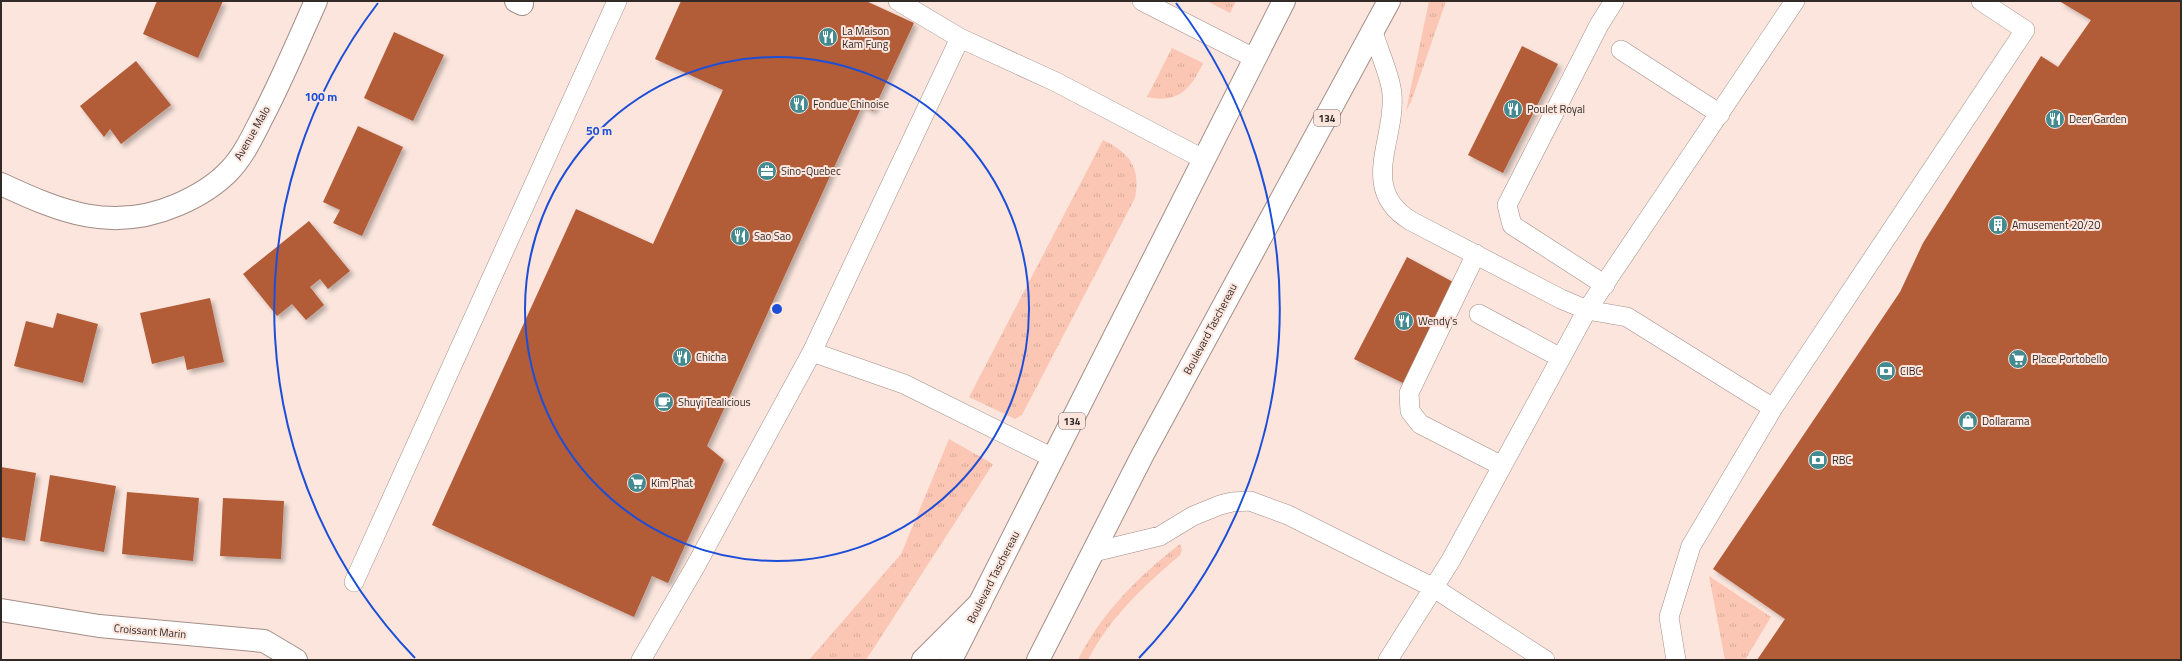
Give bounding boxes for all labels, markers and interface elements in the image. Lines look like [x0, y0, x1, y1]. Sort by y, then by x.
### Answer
place label: La Maison Kam Fung [842, 23, 889, 52]
restaurant icon: La Maison Kam Fung [817, 26, 839, 48]
text: 100 m [305, 87, 337, 106]
restaurant icon: Fondue Chinoise [788, 93, 810, 115]
place label: Fondue Chinoise [813, 96, 889, 112]
restaurant icon: Poulet Royal [1502, 98, 1524, 120]
place label: Poulet Royal [1527, 101, 1585, 117]
street label: Avenue Malo [230, 103, 274, 163]
restaurant icon: Deer Garden [2044, 108, 2066, 130]
road number: 134 [1314, 110, 1340, 126]
place label: Deer Garden [2069, 111, 2127, 127]
text: 50 m [586, 121, 612, 140]
office icon: Sino-Quebec [756, 160, 778, 182]
place label: Sino-Quebec [781, 163, 841, 179]
building icon: Amusement 20/20 [1987, 214, 2009, 236]
place label: Amusement 20/20 [2012, 217, 2100, 233]
restaurant icon: Sao Sao [729, 225, 751, 247]
place label: Sao Sao [754, 228, 791, 244]
street label: Boulevard Taschereau [1179, 280, 1241, 377]
centre of rings [770, 302, 784, 316]
restaurant icon: Wendy's [1393, 310, 1415, 332]
place label: Wendy's [1418, 313, 1457, 329]
restaurant icon: Chicha [671, 346, 693, 368]
supermarket icon: Place Portobello [2007, 348, 2029, 370]
place label: Chicha [696, 349, 727, 365]
place label: Place Portobello [2032, 351, 2107, 367]
bank icon: CIBC [1875, 360, 1897, 382]
place label: CIBC [1900, 363, 1921, 379]
cafe icon: Shuyi Tealicious [653, 391, 675, 413]
place label: Shuyi Tealicious [678, 394, 751, 410]
shop icon: Dollarama [1957, 410, 1979, 432]
road number: 134 [1059, 413, 1085, 429]
place label: Dollarama [1982, 413, 2030, 429]
bank icon: RBC [1807, 449, 1829, 471]
place label: RBC [1832, 452, 1852, 468]
supermarket icon: Kim Phat [626, 472, 648, 494]
place label: Kim Phat [651, 475, 693, 491]
street label: Boulevard Taschereau [963, 528, 1023, 626]
street label: Croissant Marin [113, 620, 187, 642]

